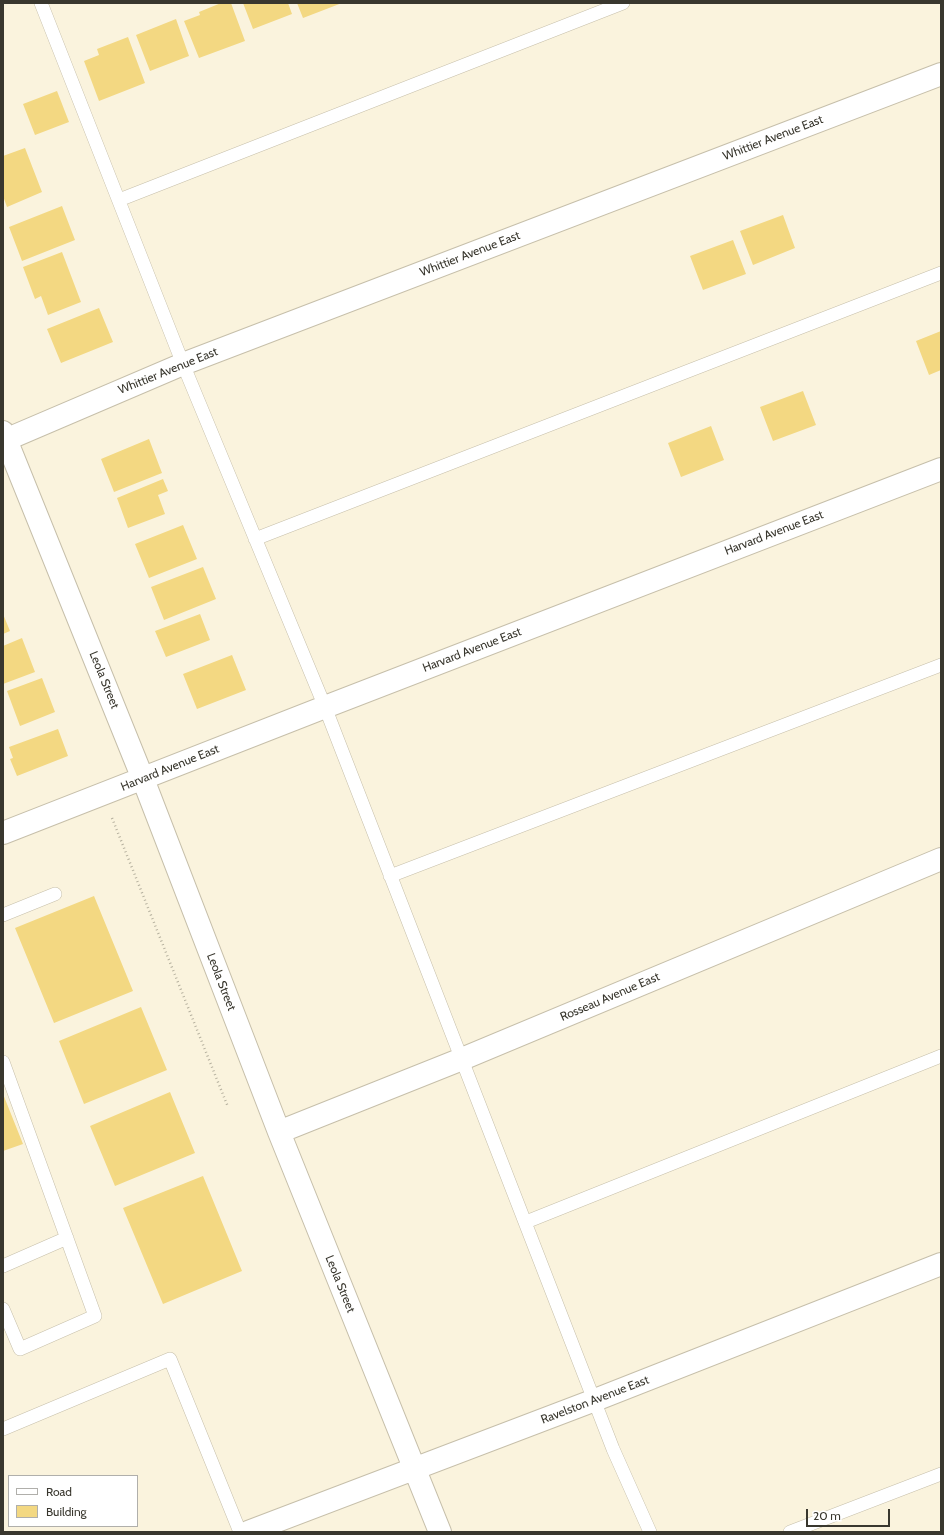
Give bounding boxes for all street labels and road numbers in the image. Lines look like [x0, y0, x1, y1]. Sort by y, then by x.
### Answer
street label: Whittier Avenue East [721, 112, 825, 164]
street label: Whittier Avenue East [418, 228, 522, 280]
street label: Whittier Avenue East [116, 345, 220, 397]
street label: Harvard Avenue East [723, 508, 825, 558]
street label: Harvard Avenue East [421, 625, 523, 675]
street label: Leola Street [86, 649, 122, 711]
street label: Harvard Avenue East [119, 742, 221, 794]
street label: Leola Street [203, 951, 239, 1013]
street label: Rosseau Avenue East [558, 970, 662, 1024]
street label: Leola Street [322, 1253, 358, 1315]
street label: Ravelston Avenue East [539, 1373, 651, 1427]

